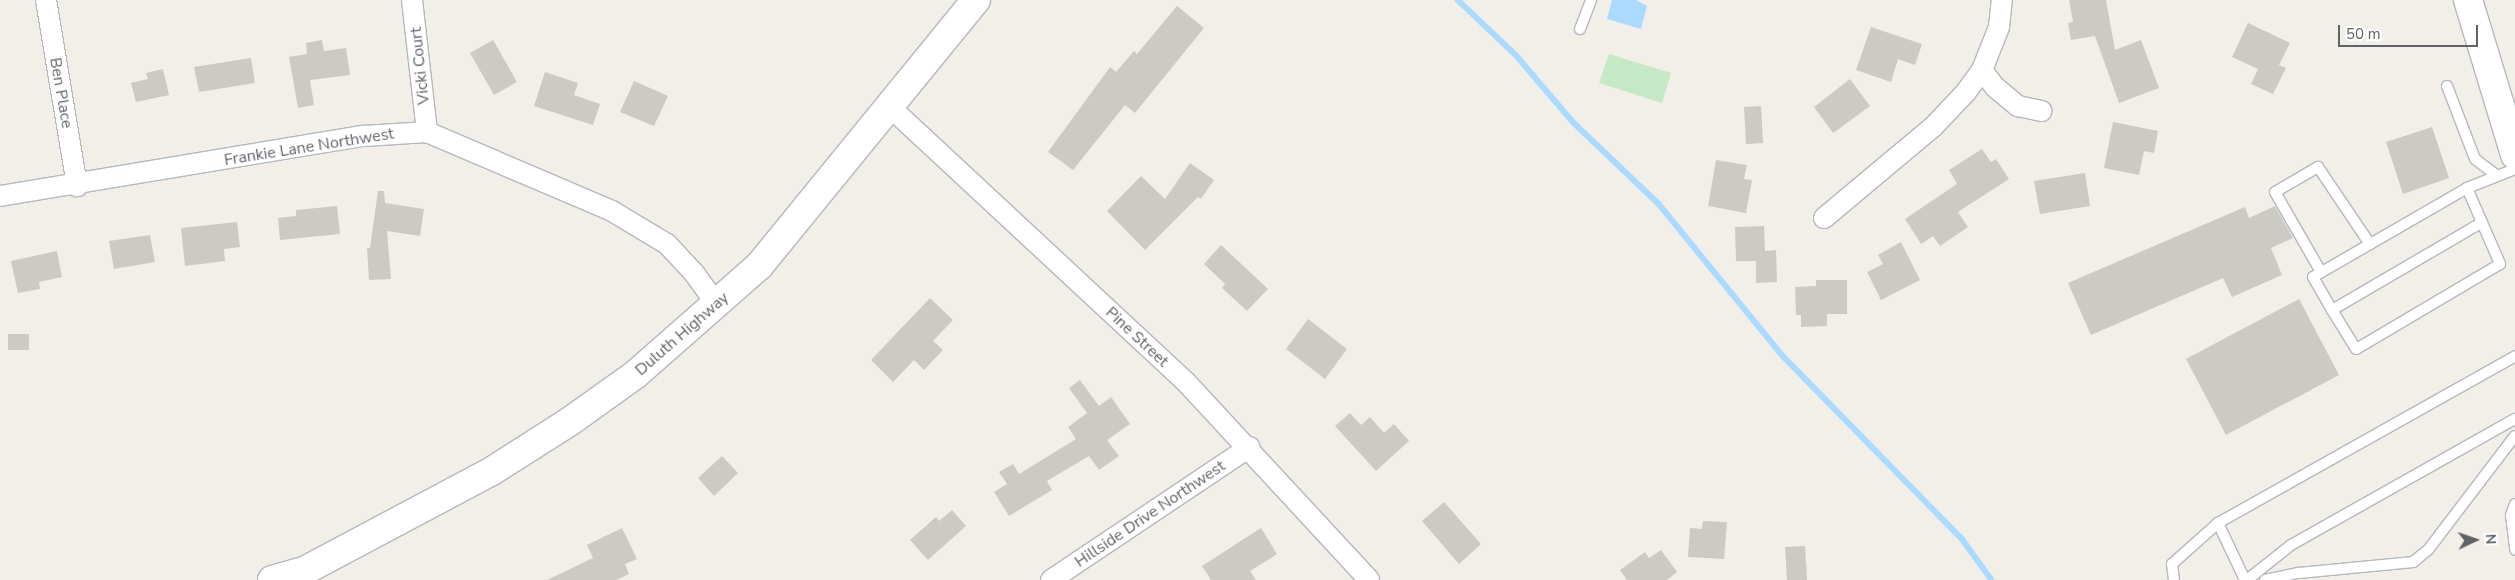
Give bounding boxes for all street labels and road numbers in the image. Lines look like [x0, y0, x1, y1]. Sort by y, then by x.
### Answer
street label: Vicki Court [406, 26, 434, 106]
street label: Ben Place [45, 56, 77, 130]
street label: Frankie Lane Northwest [223, 124, 395, 170]
street label: Duluth Highway [631, 288, 733, 380]
street label: Pine Street [1101, 303, 1173, 371]
street label: Hillside Drive Northwest [1071, 456, 1229, 572]

